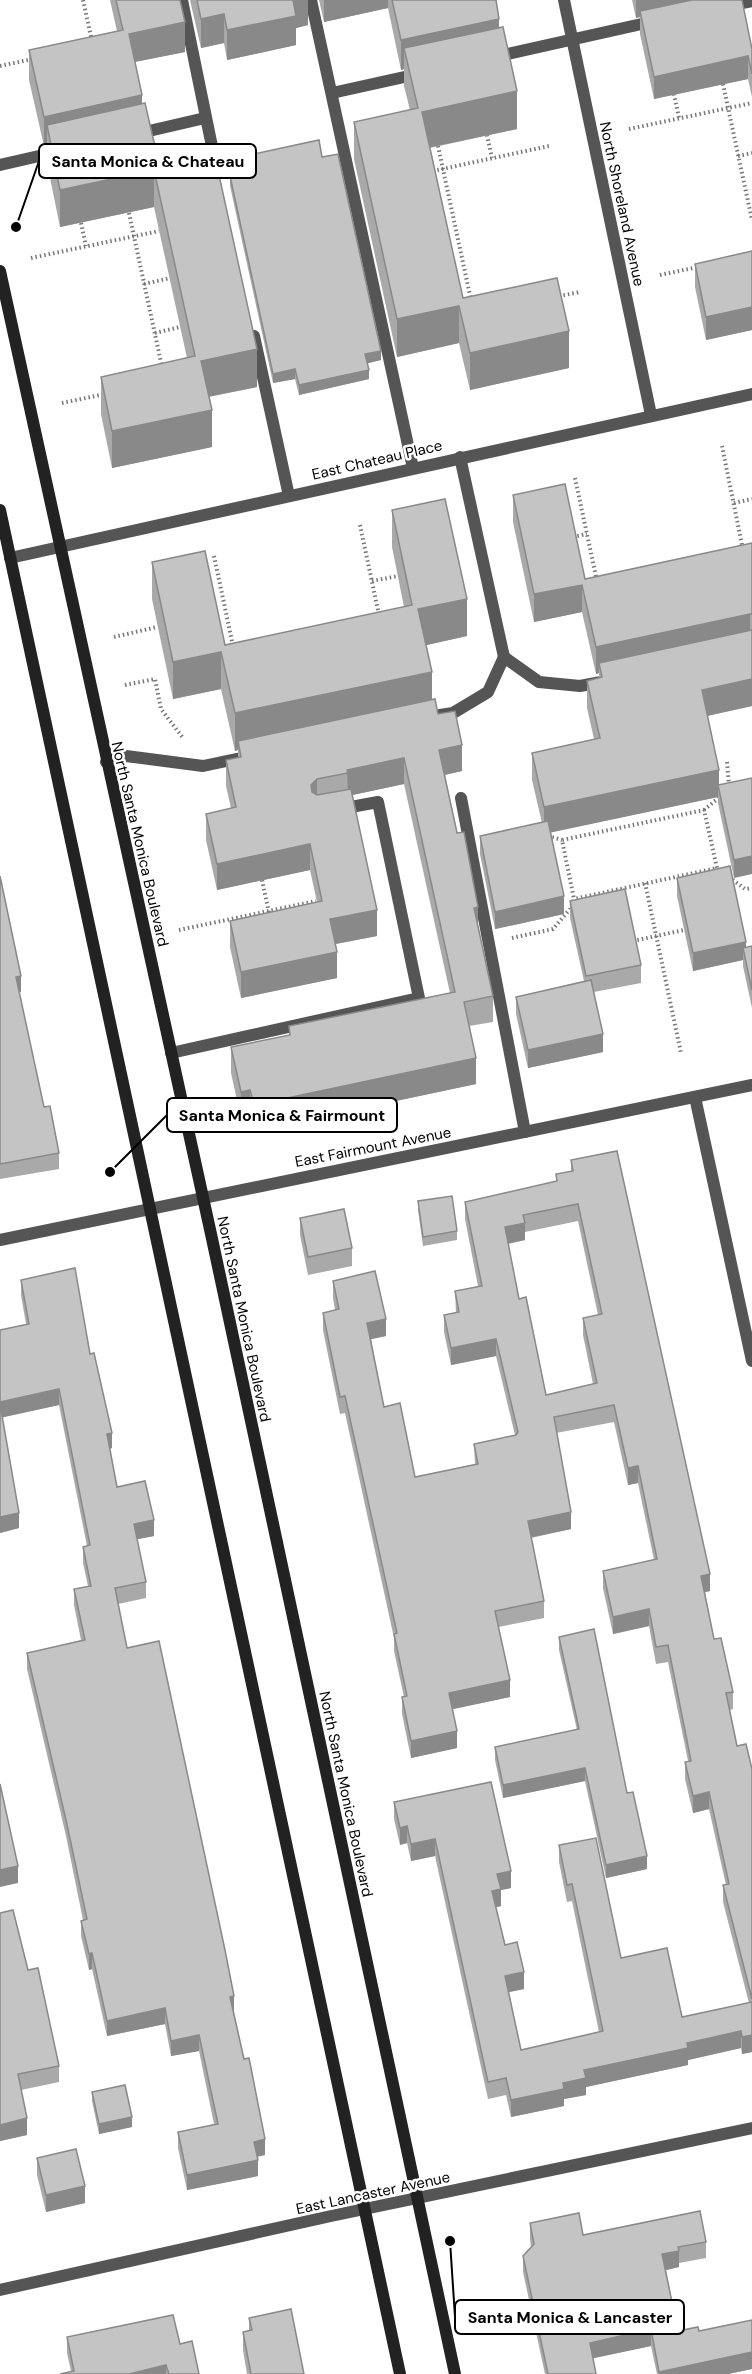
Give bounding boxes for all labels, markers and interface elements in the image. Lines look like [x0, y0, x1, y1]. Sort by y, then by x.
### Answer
street label: North Shoreland Avenue [595, 120, 649, 288]
callout: Santa Monica & Chateau [39, 144, 256, 178]
text: Santa Monica & Chateau [52, 151, 244, 172]
street label: East Chateau Place [310, 435, 444, 485]
street label: North Santa Monica Boulevard [107, 740, 173, 948]
callout: Santa Monica & Fairmount [167, 1098, 397, 1132]
text: Santa Monica & Fairmount [179, 1105, 385, 1126]
street label: East Fairmount Avenue [293, 1122, 453, 1172]
street label: North Santa Monica Boulevard [212, 1214, 276, 1424]
street label: North Santa Monica Boulevard [314, 1689, 378, 1899]
street label: East Lancaster Avenue [294, 2167, 452, 2219]
callout: Santa Monica & Lancaster [455, 2300, 684, 2334]
text: Santa Monica & Lancaster [468, 2307, 673, 2328]

